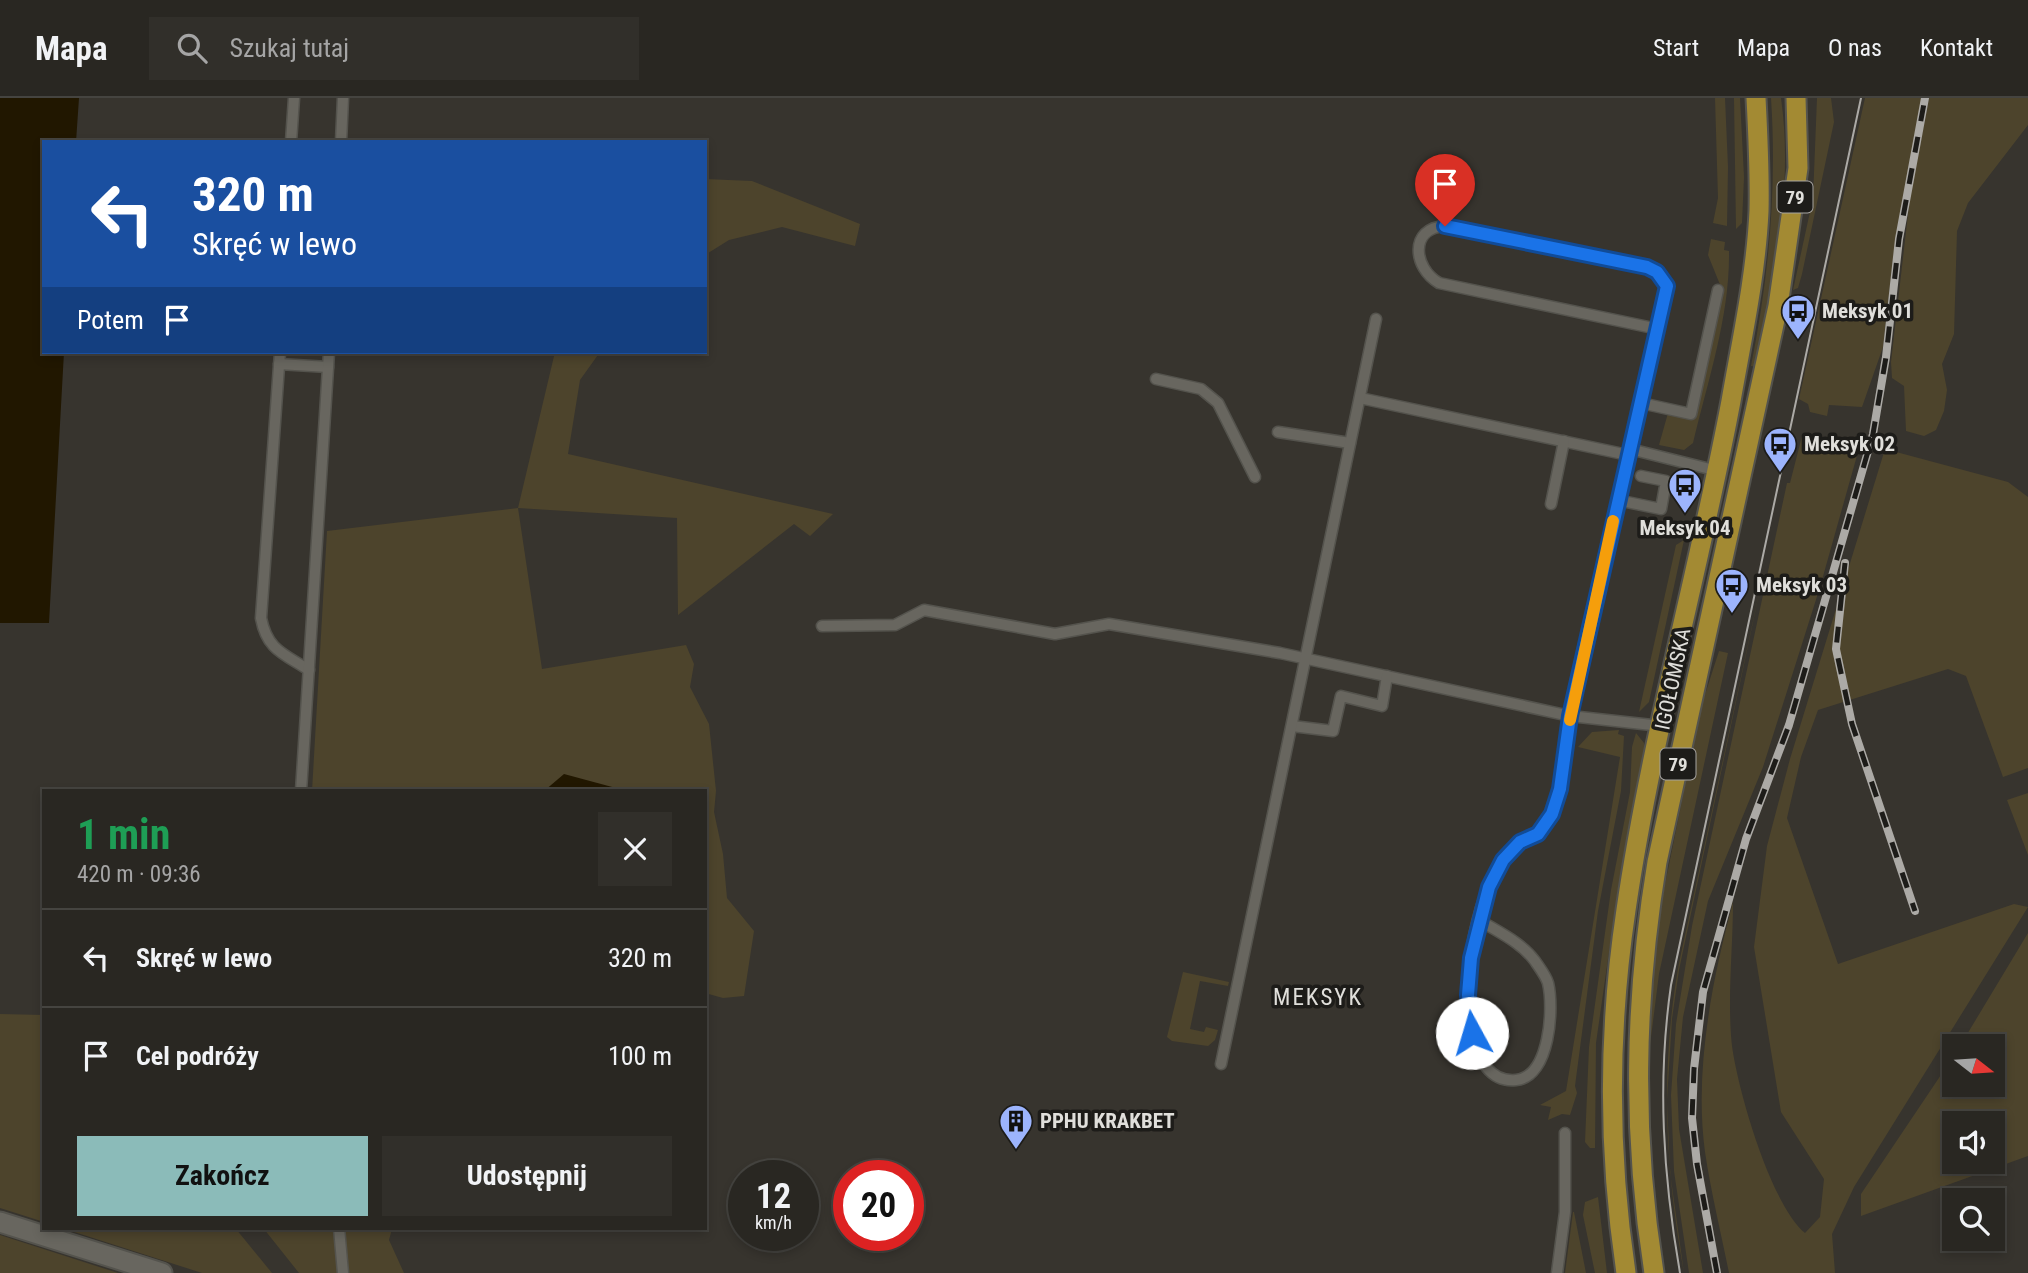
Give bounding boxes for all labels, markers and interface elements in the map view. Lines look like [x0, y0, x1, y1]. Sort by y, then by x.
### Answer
search box [149, 17, 639, 80]
text: Mapa [35, 29, 107, 68]
icon: search [173, 29, 211, 67]
text: Szukaj tutaj [229, 33, 349, 63]
text: Start [1653, 34, 1699, 62]
text: Mapa [1737, 34, 1790, 62]
text: O nas [1828, 34, 1882, 62]
text: Kontakt [1920, 34, 1993, 62]
pin [1415, 154, 1475, 226]
icon: arrive [1426, 165, 1464, 203]
text: 320 m [192, 166, 314, 223]
icon: left [77, 168, 168, 259]
road number: 79 [1778, 181, 1812, 212]
text: Skręć w lewo [192, 225, 357, 263]
bus stop icon: Meksyk 01 [1779, 292, 1817, 341]
place label: Meksyk 01 [1822, 299, 1913, 323]
icon: arrive [158, 301, 196, 339]
text: Potem [77, 305, 144, 335]
bus stop icon: Meksyk 02 [1761, 425, 1799, 474]
place label: Meksyk 02 [1804, 432, 1895, 456]
bus stop icon: Meksyk 04 [1666, 466, 1704, 515]
place label: Meksyk 04 [1639, 516, 1731, 540]
bus stop icon: Meksyk 03 [1713, 566, 1751, 615]
place label: Meksyk 03 [1756, 573, 1847, 597]
street label: IGOŁOMSKA [1651, 626, 1695, 732]
road number: 79 [1660, 748, 1696, 779]
text: 1 min [77, 810, 170, 859]
button: close [598, 812, 672, 886]
text: 420 m · 09:36 [77, 861, 201, 888]
icon: left [77, 939, 115, 977]
text: Skręć w lewo [136, 943, 272, 973]
text: 320 m [608, 943, 672, 973]
district label: MEKSYK [1273, 984, 1363, 1011]
position arrow [1435, 996, 1509, 1070]
north arrow [1942, 1034, 2006, 1097]
map controls [1942, 1034, 2005, 1251]
icon: arrive [77, 1037, 115, 1075]
text: Cel podróży [136, 1041, 259, 1071]
text: 100 m [608, 1041, 672, 1071]
building icon: PPHU KRAKBET [997, 1102, 1035, 1151]
place label: PPHU KRAKBET [1040, 1109, 1175, 1133]
button: sound [1942, 1111, 2005, 1174]
button: Zakończ [77, 1136, 368, 1216]
button: Udostępnij [382, 1136, 672, 1216]
speed limit sign: 20 [833, 1160, 924, 1251]
text: 12 [756, 1176, 791, 1217]
button: search [1942, 1188, 2005, 1251]
text: km/h [755, 1212, 792, 1233]

